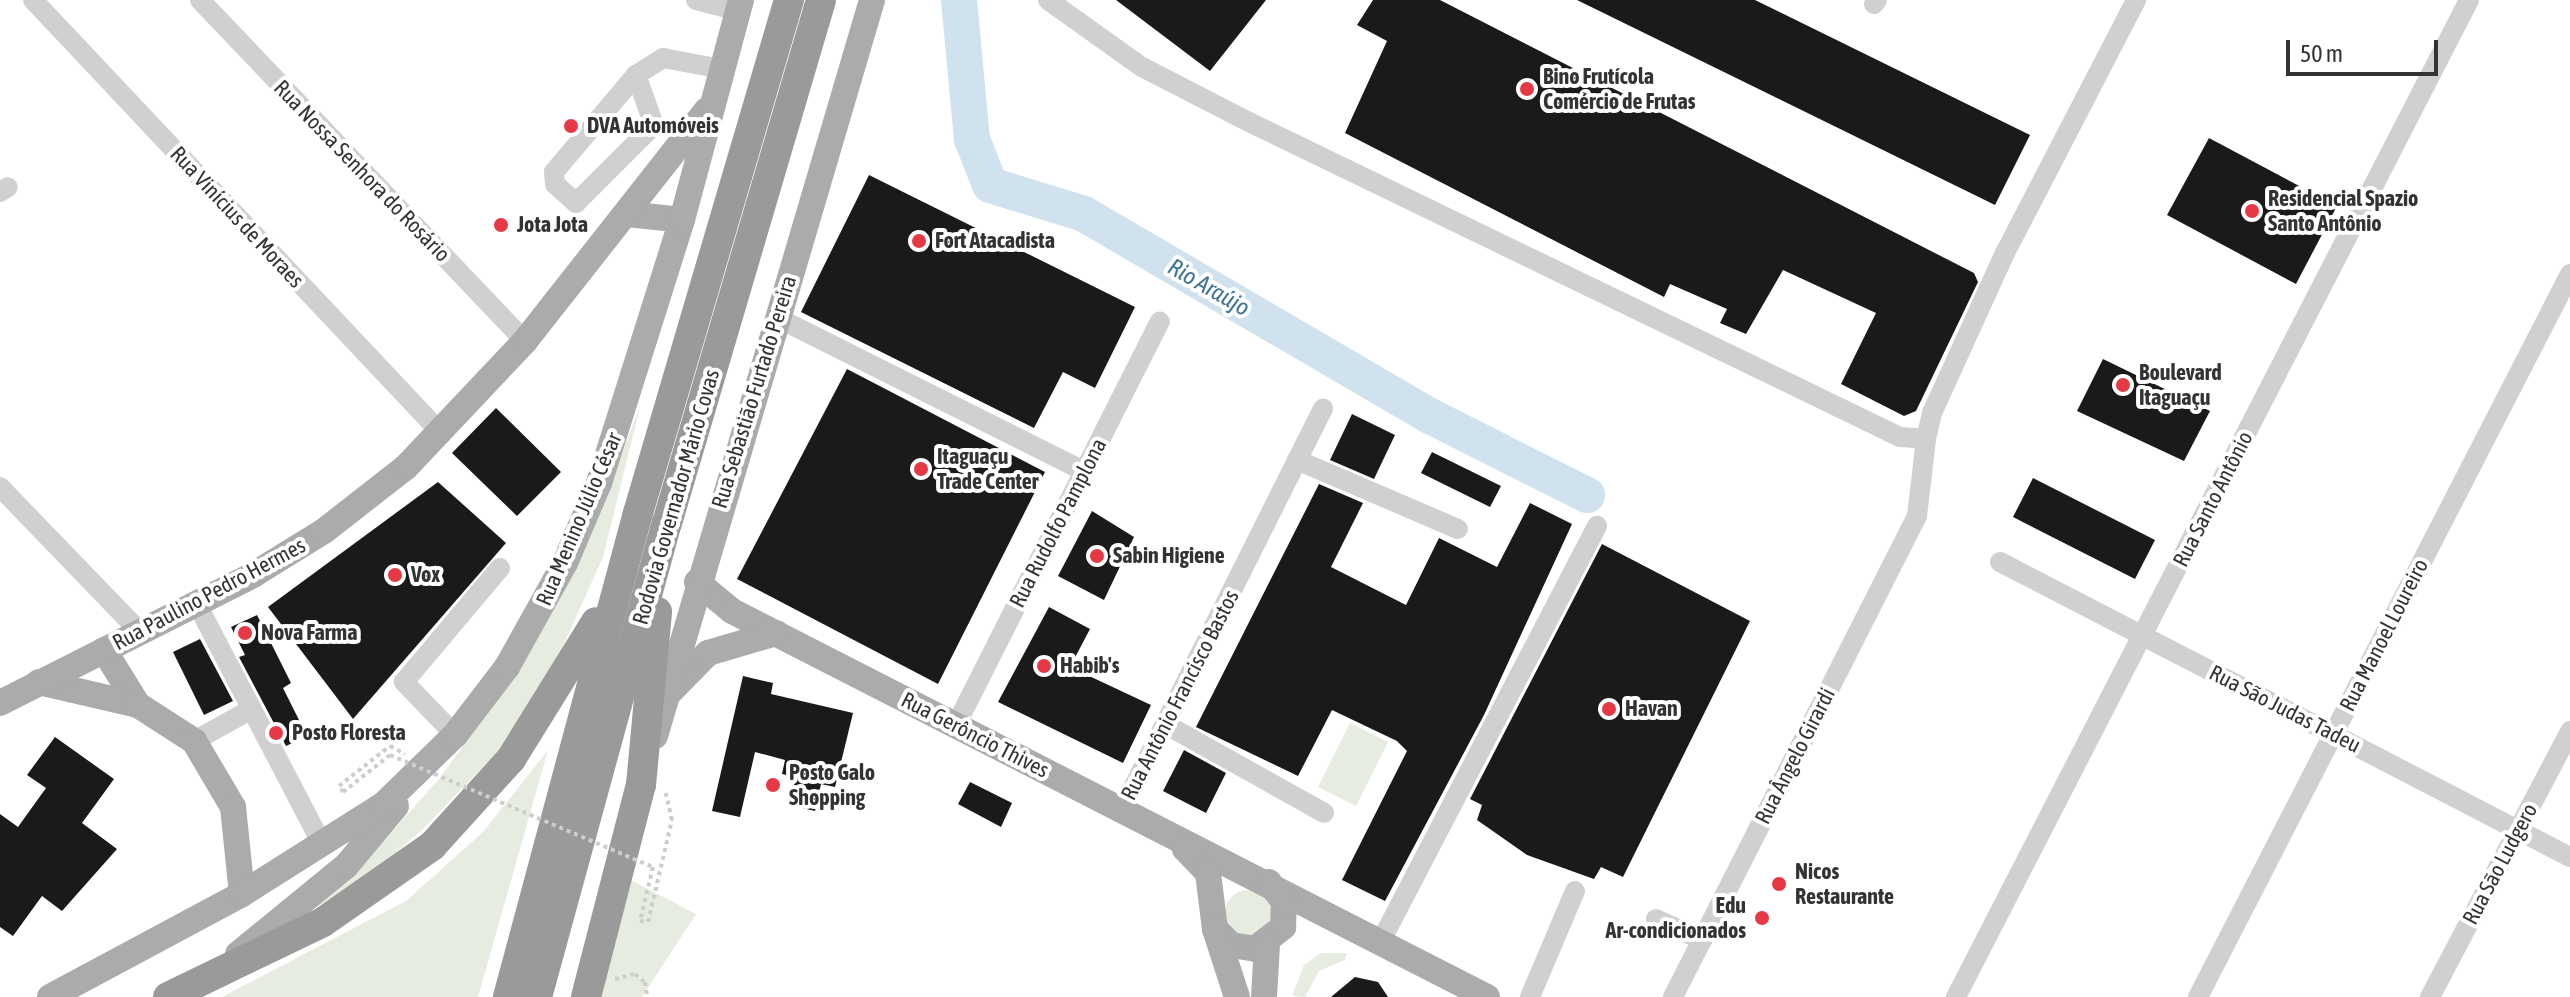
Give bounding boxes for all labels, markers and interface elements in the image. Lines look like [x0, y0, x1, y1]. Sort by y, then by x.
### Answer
scale bar [2290, 24, 2442, 74]
text: 50 m [2300, 40, 2343, 67]
place label: Bino Frutícola Comércio de Frutas [1543, 63, 1695, 114]
street label: Rua Nossa Senhora do Rosário [268, 75, 456, 267]
marker: Bino Frutícola Comércio de Frutas [1518, 80, 1536, 98]
place label: DVA Automóveis [587, 113, 719, 139]
marker: DVA Automóveis [562, 117, 580, 135]
street label: Rua Vinícius de Moraes [165, 141, 309, 293]
place label: Residencial Spazio Santo Antônio [2268, 185, 2418, 236]
marker: Residencial Spazio Santo Antônio [2243, 202, 2261, 220]
place label: Jota Jota [517, 212, 588, 238]
marker: Jota Jota [492, 216, 510, 234]
place label: Fort Atacadista [935, 228, 1055, 254]
marker: Fort Atacadista [910, 232, 928, 250]
water label: Rio Araújo [1163, 252, 1255, 322]
street label: Rua Sebastião Furtado Pereira [706, 273, 802, 511]
place label: Boulevard Itaguaçu [2139, 359, 2222, 410]
street label: Rodovia Governador Mário Covas [627, 366, 725, 628]
marker: Boulevard Itaguaçu [2114, 376, 2132, 394]
street label: Rua Santo Antônio [2168, 427, 2258, 571]
street label: Rua Menino Júlio César [531, 428, 627, 610]
street label: Rua Rudolfo Pamplona [1004, 434, 1112, 612]
place label: Itaguaçu Trade Center [937, 443, 1038, 494]
marker: Itaguaçu Trade Center [912, 460, 930, 478]
street label: Rua Paulino Pedro Hermes [108, 532, 310, 656]
place label: Sabin Higiene [1113, 543, 1225, 569]
marker: Sabin Higiene [1088, 547, 1106, 565]
street label: Rua Manoel Loureiro [2334, 554, 2434, 716]
place label: Vox [411, 562, 440, 588]
marker: Vox [386, 566, 404, 584]
street label: Rua Antônio Francisco Bastos [1115, 585, 1245, 805]
place label: Nova Farma [261, 620, 357, 646]
marker: Nova Farma [236, 624, 254, 642]
place label: Habib's [1060, 653, 1119, 679]
marker: Habib's [1035, 657, 1053, 675]
street label: Rua São Judas Tadeu [2205, 660, 2365, 758]
street label: Rua Ângelo Girardi [1749, 684, 1841, 828]
street label: Rua Gerôncio Thives [897, 686, 1053, 784]
place label: Havan [1625, 696, 1678, 722]
marker: Havan [1600, 700, 1618, 718]
place label: Posto Floresta [292, 720, 406, 746]
marker: Posto Floresta [267, 724, 285, 742]
place label: Posto Galo Shopping [789, 759, 875, 810]
marker: Posto Galo Shopping [764, 776, 782, 794]
street label: Rua São Ludgero [2457, 799, 2543, 929]
place label: Nicos Restaurante [1795, 858, 1894, 910]
marker: Nicos Restaurante [1770, 875, 1788, 893]
place label: Edu Ar-condicionados [1606, 892, 1746, 944]
marker: Edu Ar-condicionados [1753, 909, 1771, 927]

